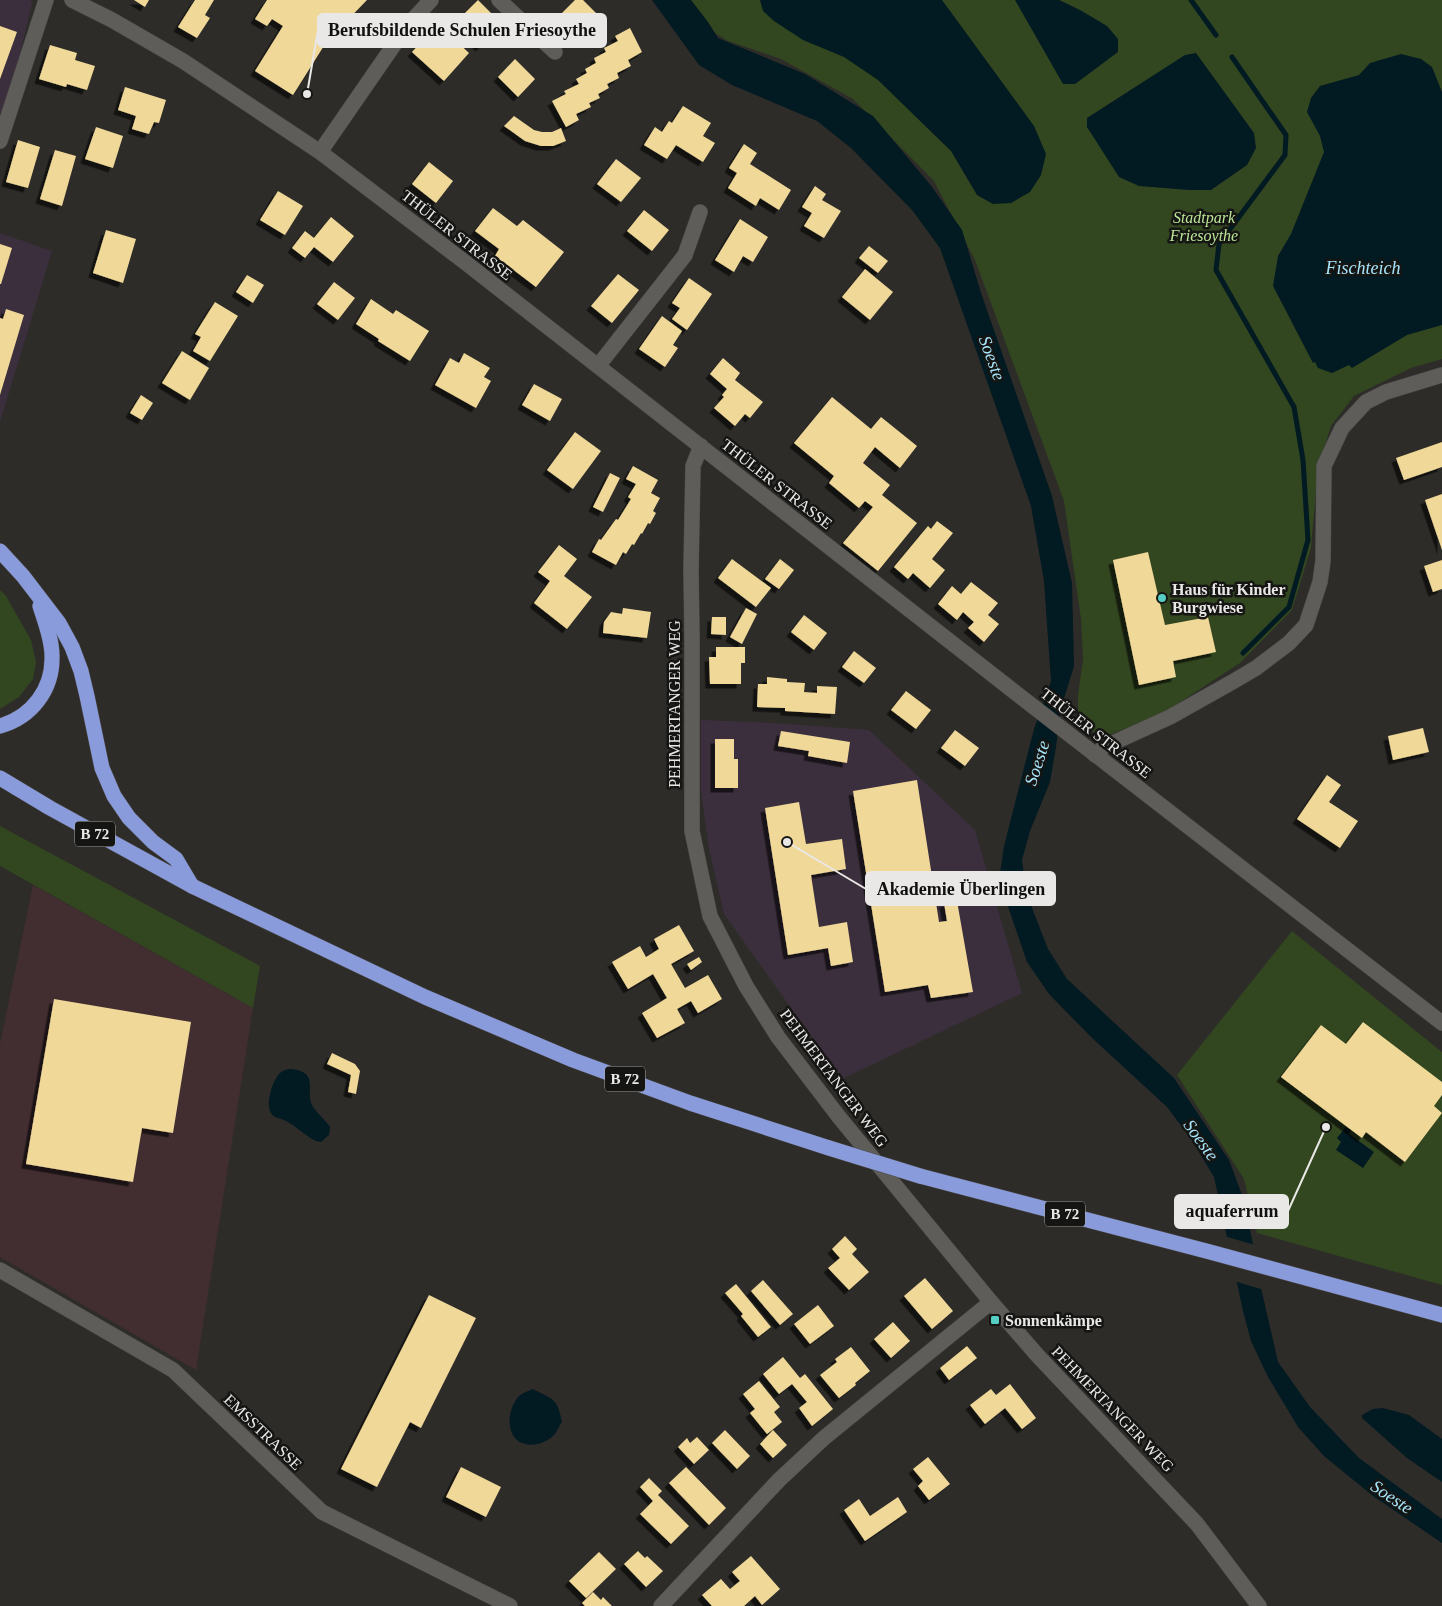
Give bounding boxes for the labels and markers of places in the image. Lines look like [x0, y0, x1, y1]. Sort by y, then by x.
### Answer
callout: Berufsbildende Schulen Friesoythe [318, 14, 606, 47]
place label: Haus für Kinder Burgwiese [1172, 581, 1286, 617]
marker: Haus für Kinder Burgwiese [1156, 592, 1168, 604]
callout: Akademie Überlingen [866, 872, 1055, 905]
callout: aquaferrum [1175, 1195, 1288, 1228]
place label: Sonnenkämpe [1005, 1312, 1102, 1330]
marker: Sonnenkämpe [989, 1314, 1001, 1326]

